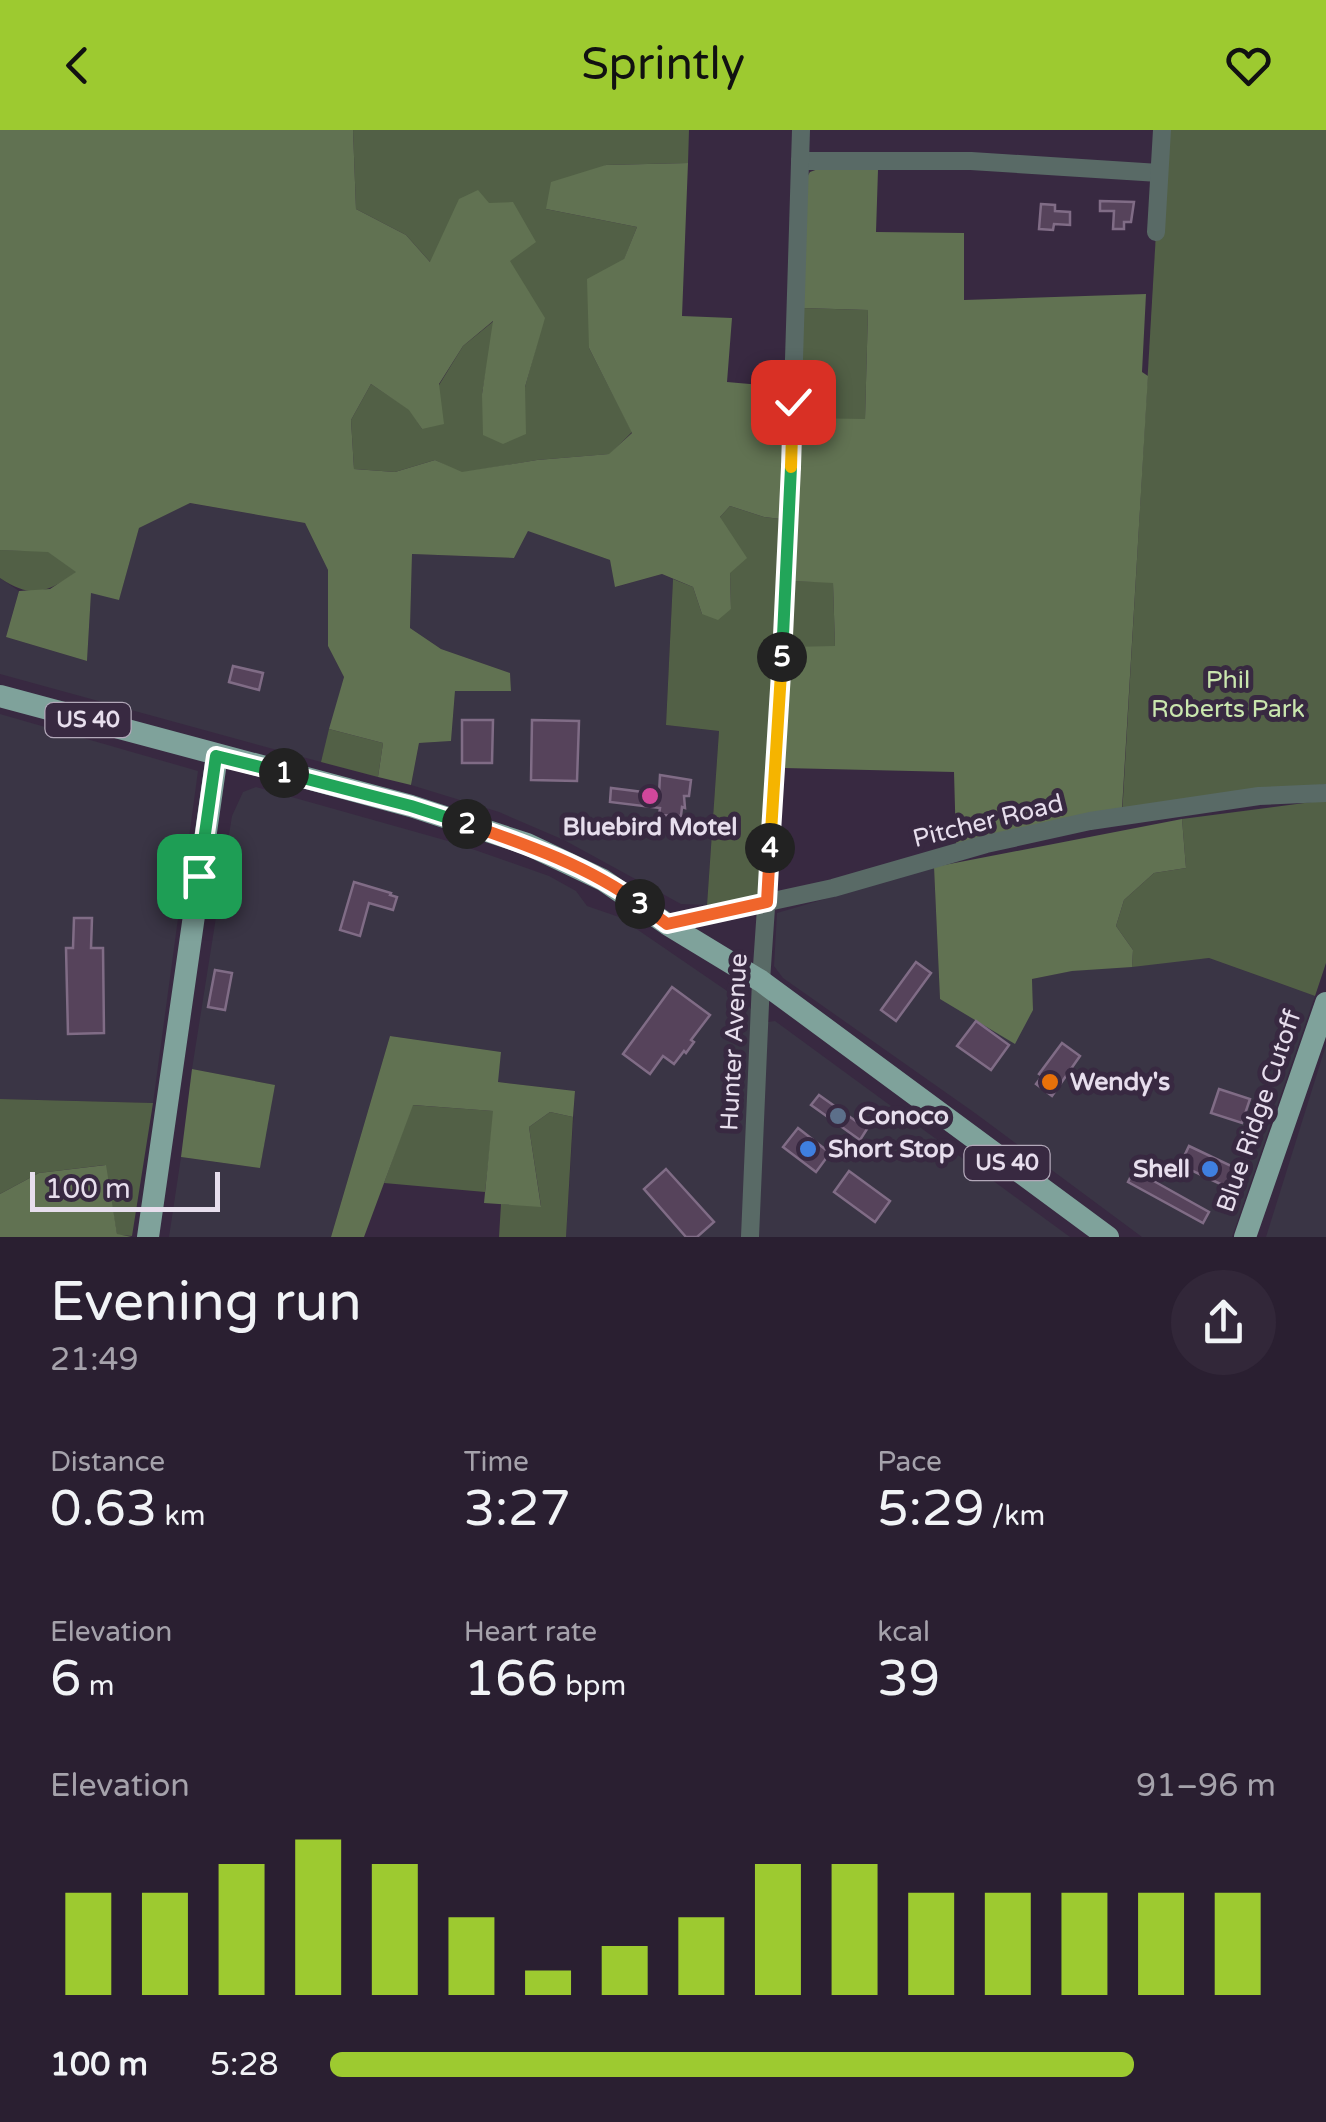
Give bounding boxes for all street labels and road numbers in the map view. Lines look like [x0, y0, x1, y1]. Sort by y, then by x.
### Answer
road number: US 40 [46, 703, 130, 737]
street label: Pitcher Road [910, 788, 1066, 854]
street label: Hunter Avenue [714, 952, 754, 1132]
street label: Blue Ridge Cutoff [1210, 1005, 1308, 1216]
road number: US 40 [964, 1146, 1050, 1180]

